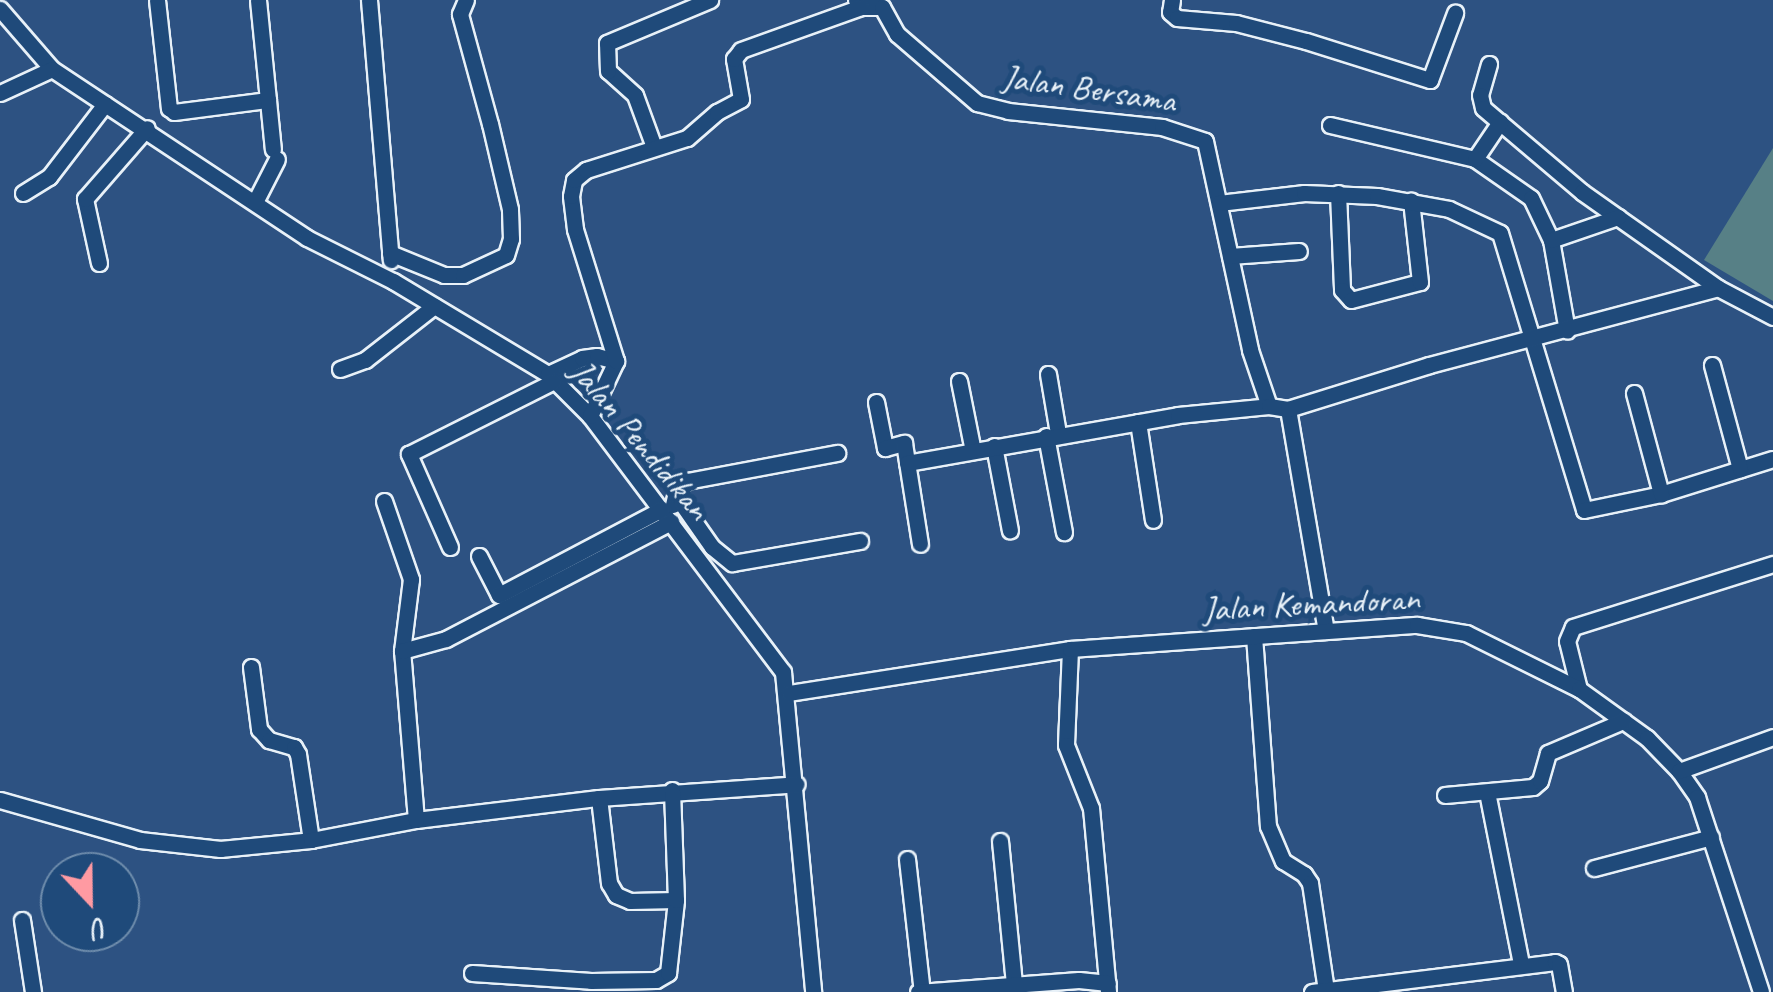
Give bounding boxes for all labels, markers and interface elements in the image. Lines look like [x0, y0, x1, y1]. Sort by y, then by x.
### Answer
street label: Jalan Bersama [1001, 56, 1177, 122]
street label: Jalan Pendidikan [561, 351, 719, 529]
street label: Jalan Kemandoran [1202, 577, 1420, 631]
north arrow [40, 852, 140, 952]
text: U [88, 910, 113, 947]

